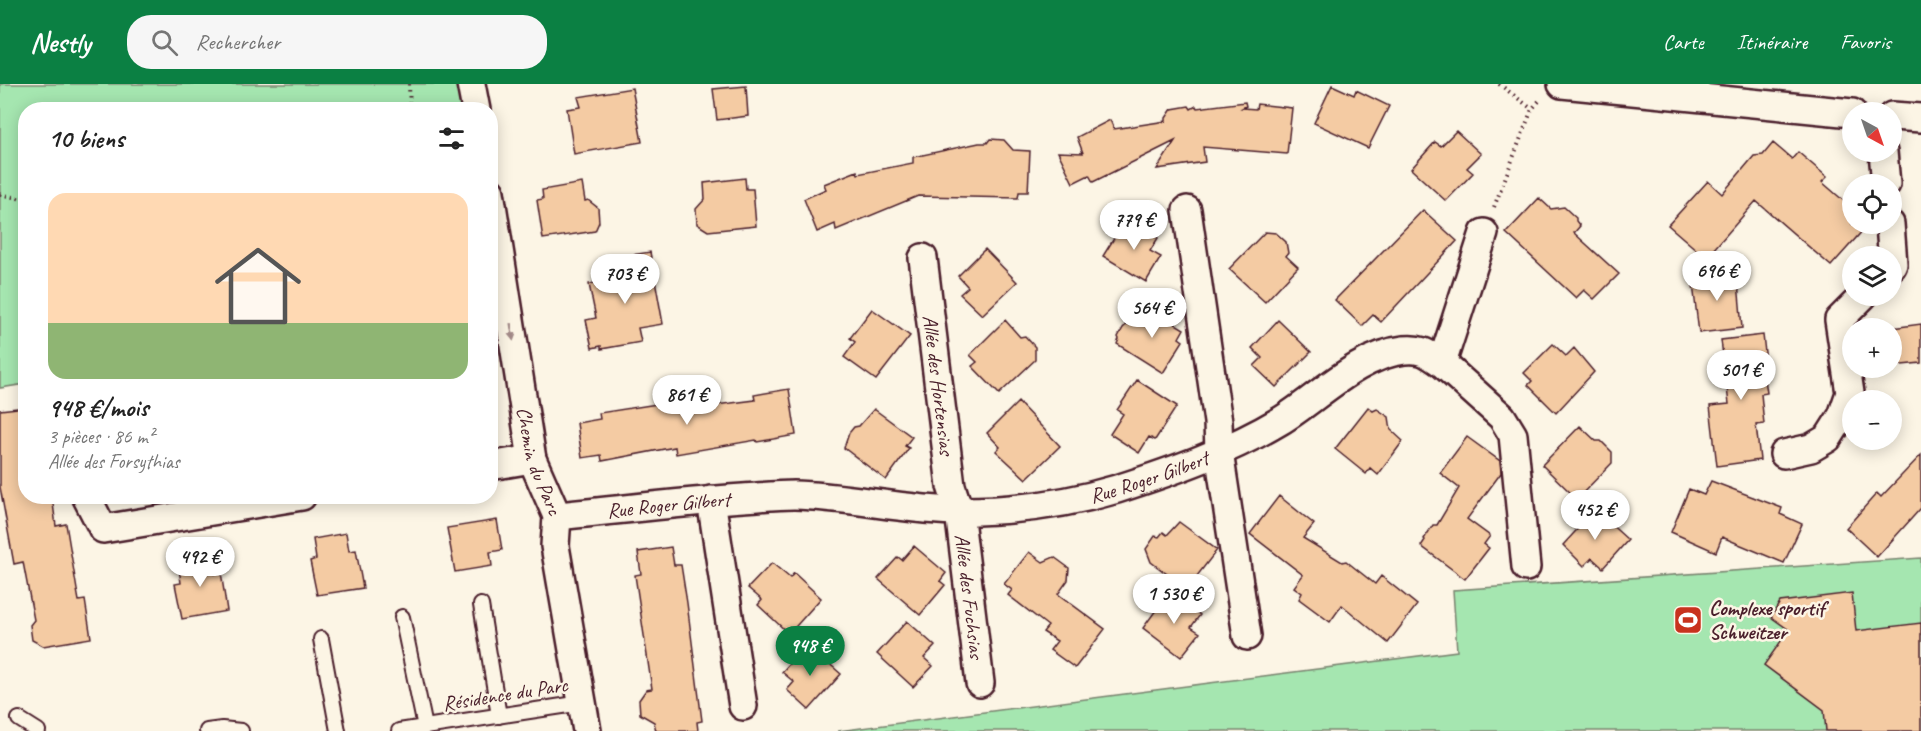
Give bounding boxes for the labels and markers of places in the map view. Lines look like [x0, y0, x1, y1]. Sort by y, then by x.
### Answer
pin: 779 € [1092, 200, 1176, 251]
pin: 696 € [1675, 251, 1759, 302]
pin: 703 € [583, 254, 667, 305]
pin: 564 € [1110, 288, 1194, 339]
pin: 501 € [1699, 350, 1783, 401]
pin: 861 € [645, 375, 729, 426]
pin: 452 € [1553, 490, 1637, 541]
pin: 492 € [158, 537, 242, 588]
pin: 1 530 € [1119, 574, 1229, 625]
place label: Complexe sportif Schweitzer [1709, 595, 1830, 645]
sports icon: Complexe sportif Schweitzer [1672, 604, 1704, 636]
pin: 948 € [768, 626, 852, 677]

